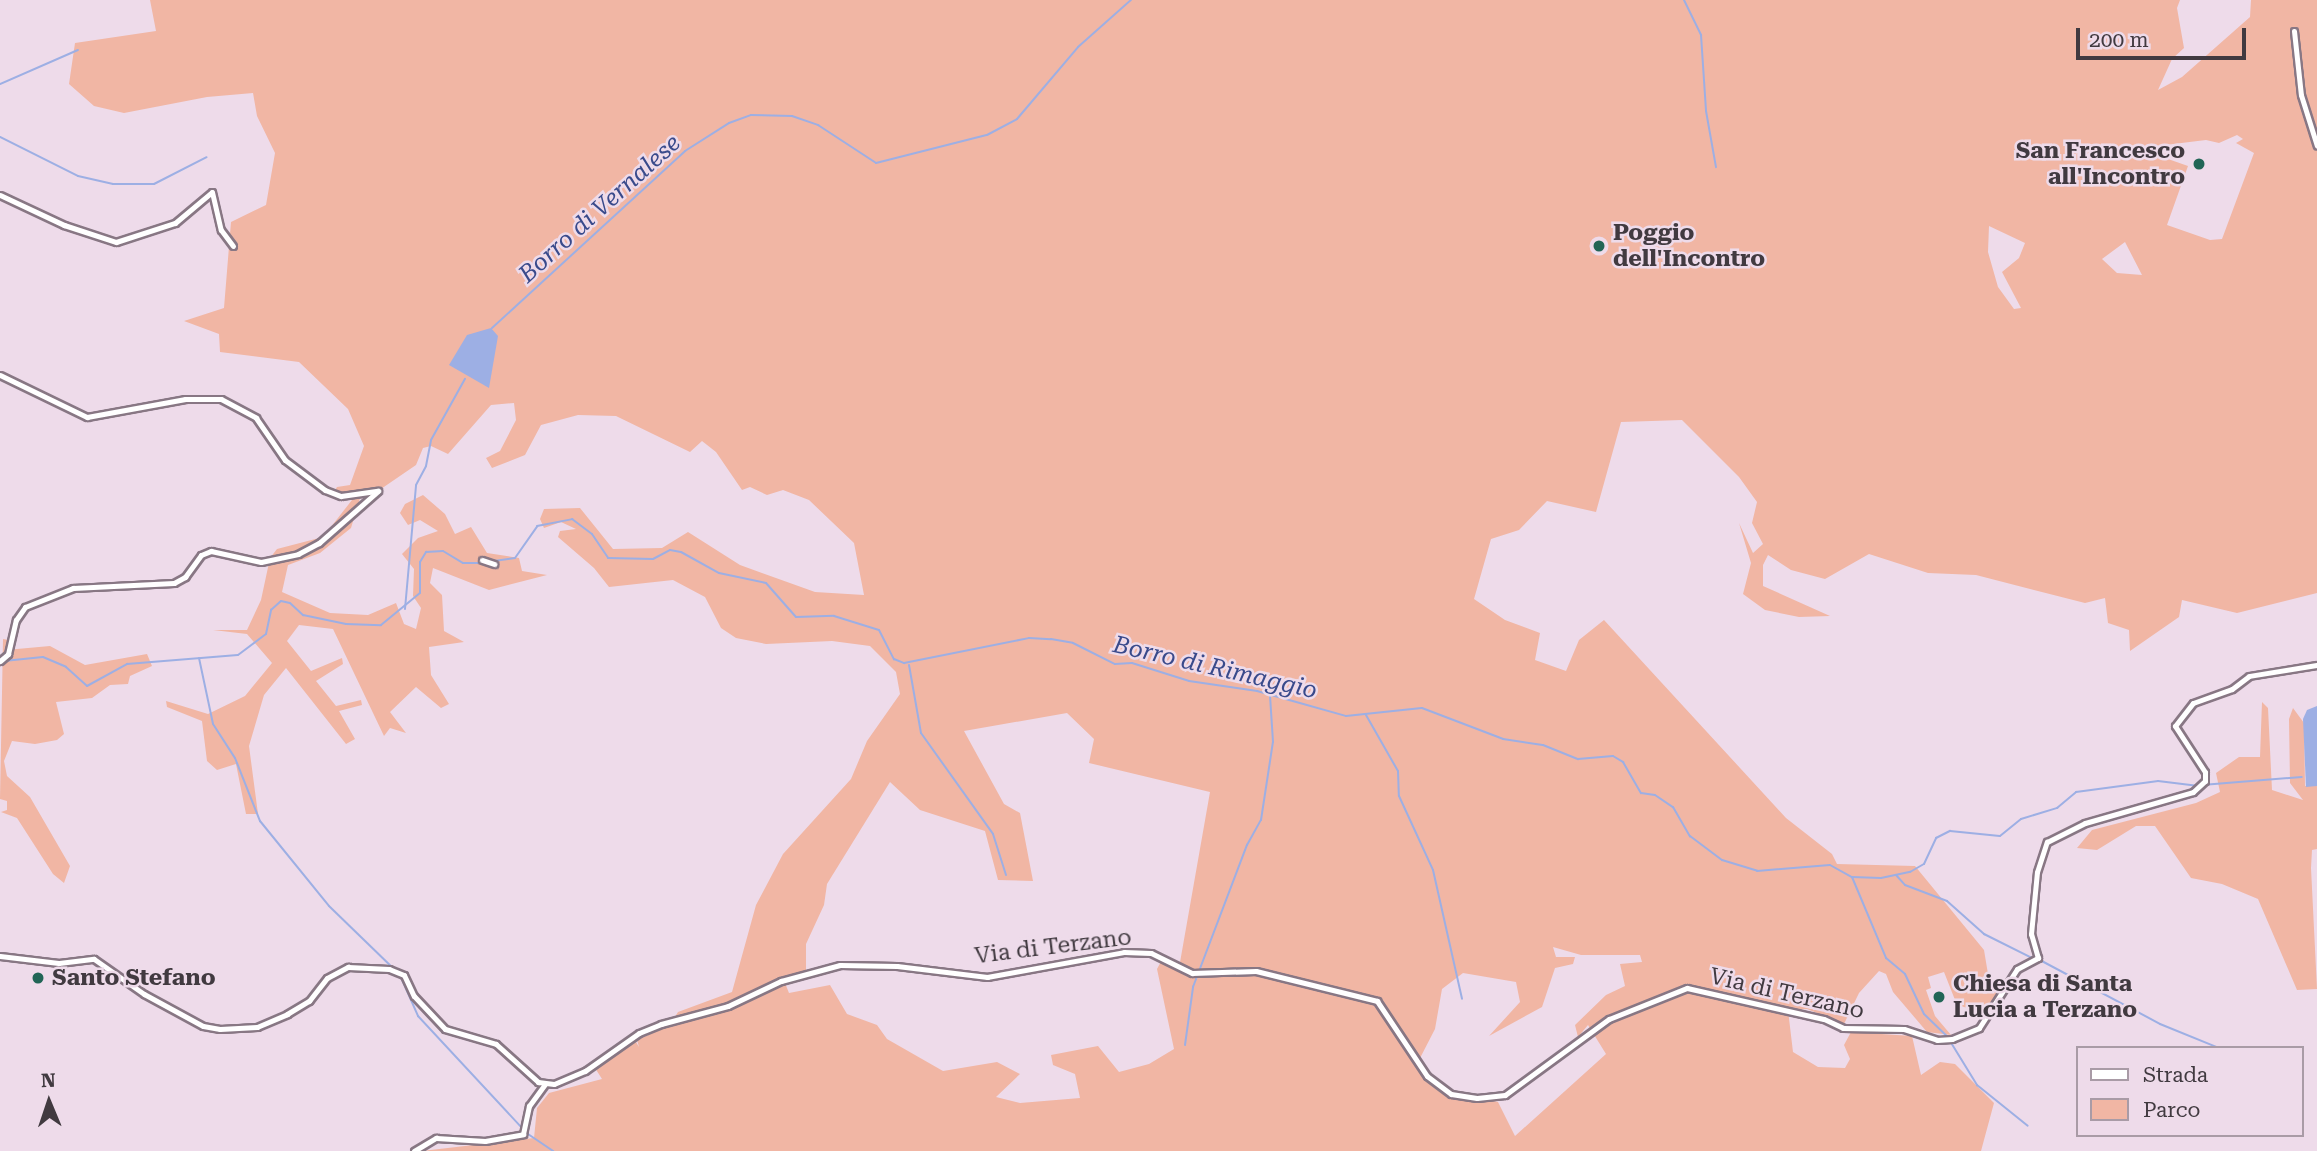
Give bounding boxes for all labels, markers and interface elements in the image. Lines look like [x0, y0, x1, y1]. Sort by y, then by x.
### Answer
scale bar [2079, 14, 2249, 58]
text: 200 m [2089, 28, 2149, 52]
water label: Borro di Vernalese [513, 129, 687, 289]
place label: San Francesco all'Incontro [2016, 137, 2185, 191]
marker: San Francesco all'Incontro [2191, 156, 2207, 172]
place label: Poggio dell'Incontro [1613, 219, 1765, 273]
marker: Poggio dell'Incontro [1591, 238, 1607, 254]
water label: Borro di Rimaggio [1110, 631, 1320, 705]
street label: Via di Terzano [973, 924, 1133, 970]
street label: Via di Terzano [1707, 963, 1867, 1025]
place label: Santo Stefano [52, 964, 215, 992]
marker: Santo Stefano [30, 970, 46, 986]
place label: Chiesa di Santa Lucia a Terzano [1953, 970, 2137, 1024]
marker: Chiesa di Santa Lucia a Terzano [1931, 989, 1947, 1005]
legend [2076, 1046, 2303, 1137]
text: Strada [2143, 1063, 2208, 1087]
north arrow [14, 1067, 84, 1137]
text: N [41, 1069, 56, 1092]
text: Parco [2143, 1098, 2200, 1122]

